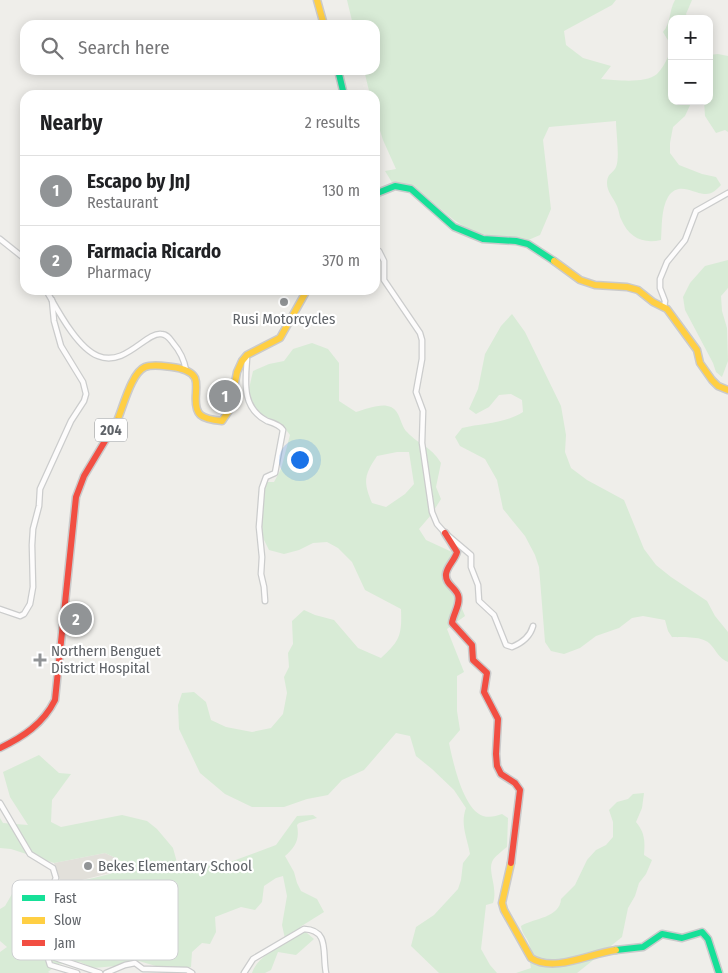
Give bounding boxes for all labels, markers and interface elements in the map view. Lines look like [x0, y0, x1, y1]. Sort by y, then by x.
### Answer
map controls [668, 15, 713, 105]
button: + [668, 15, 713, 60]
search box [20, 20, 380, 75]
icon: search [38, 34, 66, 62]
text: Search here [78, 36, 170, 59]
button: − [668, 60, 713, 105]
text: Nearby [40, 110, 102, 136]
text: 2 results [305, 113, 360, 132]
text: Escapo by JnJ [87, 170, 190, 193]
text: 1 [53, 181, 59, 200]
text: 130 m [322, 181, 360, 200]
text: Restaurant [87, 193, 158, 212]
text: Farmacia Ricardo [87, 240, 221, 263]
text: 2 [52, 251, 60, 270]
text: 370 m [322, 251, 360, 270]
text: Pharmacy [87, 263, 151, 282]
marker: Rusi Motorcycles [278, 296, 290, 308]
place label: Rusi Motorcycles [233, 310, 335, 328]
pin: 1 [209, 377, 241, 415]
road number: 204 [95, 418, 127, 442]
your location [287, 447, 313, 473]
pin: 2 [60, 600, 92, 638]
place label: Northern Benguet District Hospital [51, 642, 161, 677]
marker: Northern Benguet District Hospital [33, 653, 47, 667]
place label: Bekes Elementary School [98, 857, 252, 875]
marker: Bekes Elementary School [82, 860, 94, 872]
legend [12, 880, 178, 960]
text: Fast [54, 890, 77, 907]
text: Slow [54, 912, 81, 929]
text: Jam [54, 935, 75, 952]

